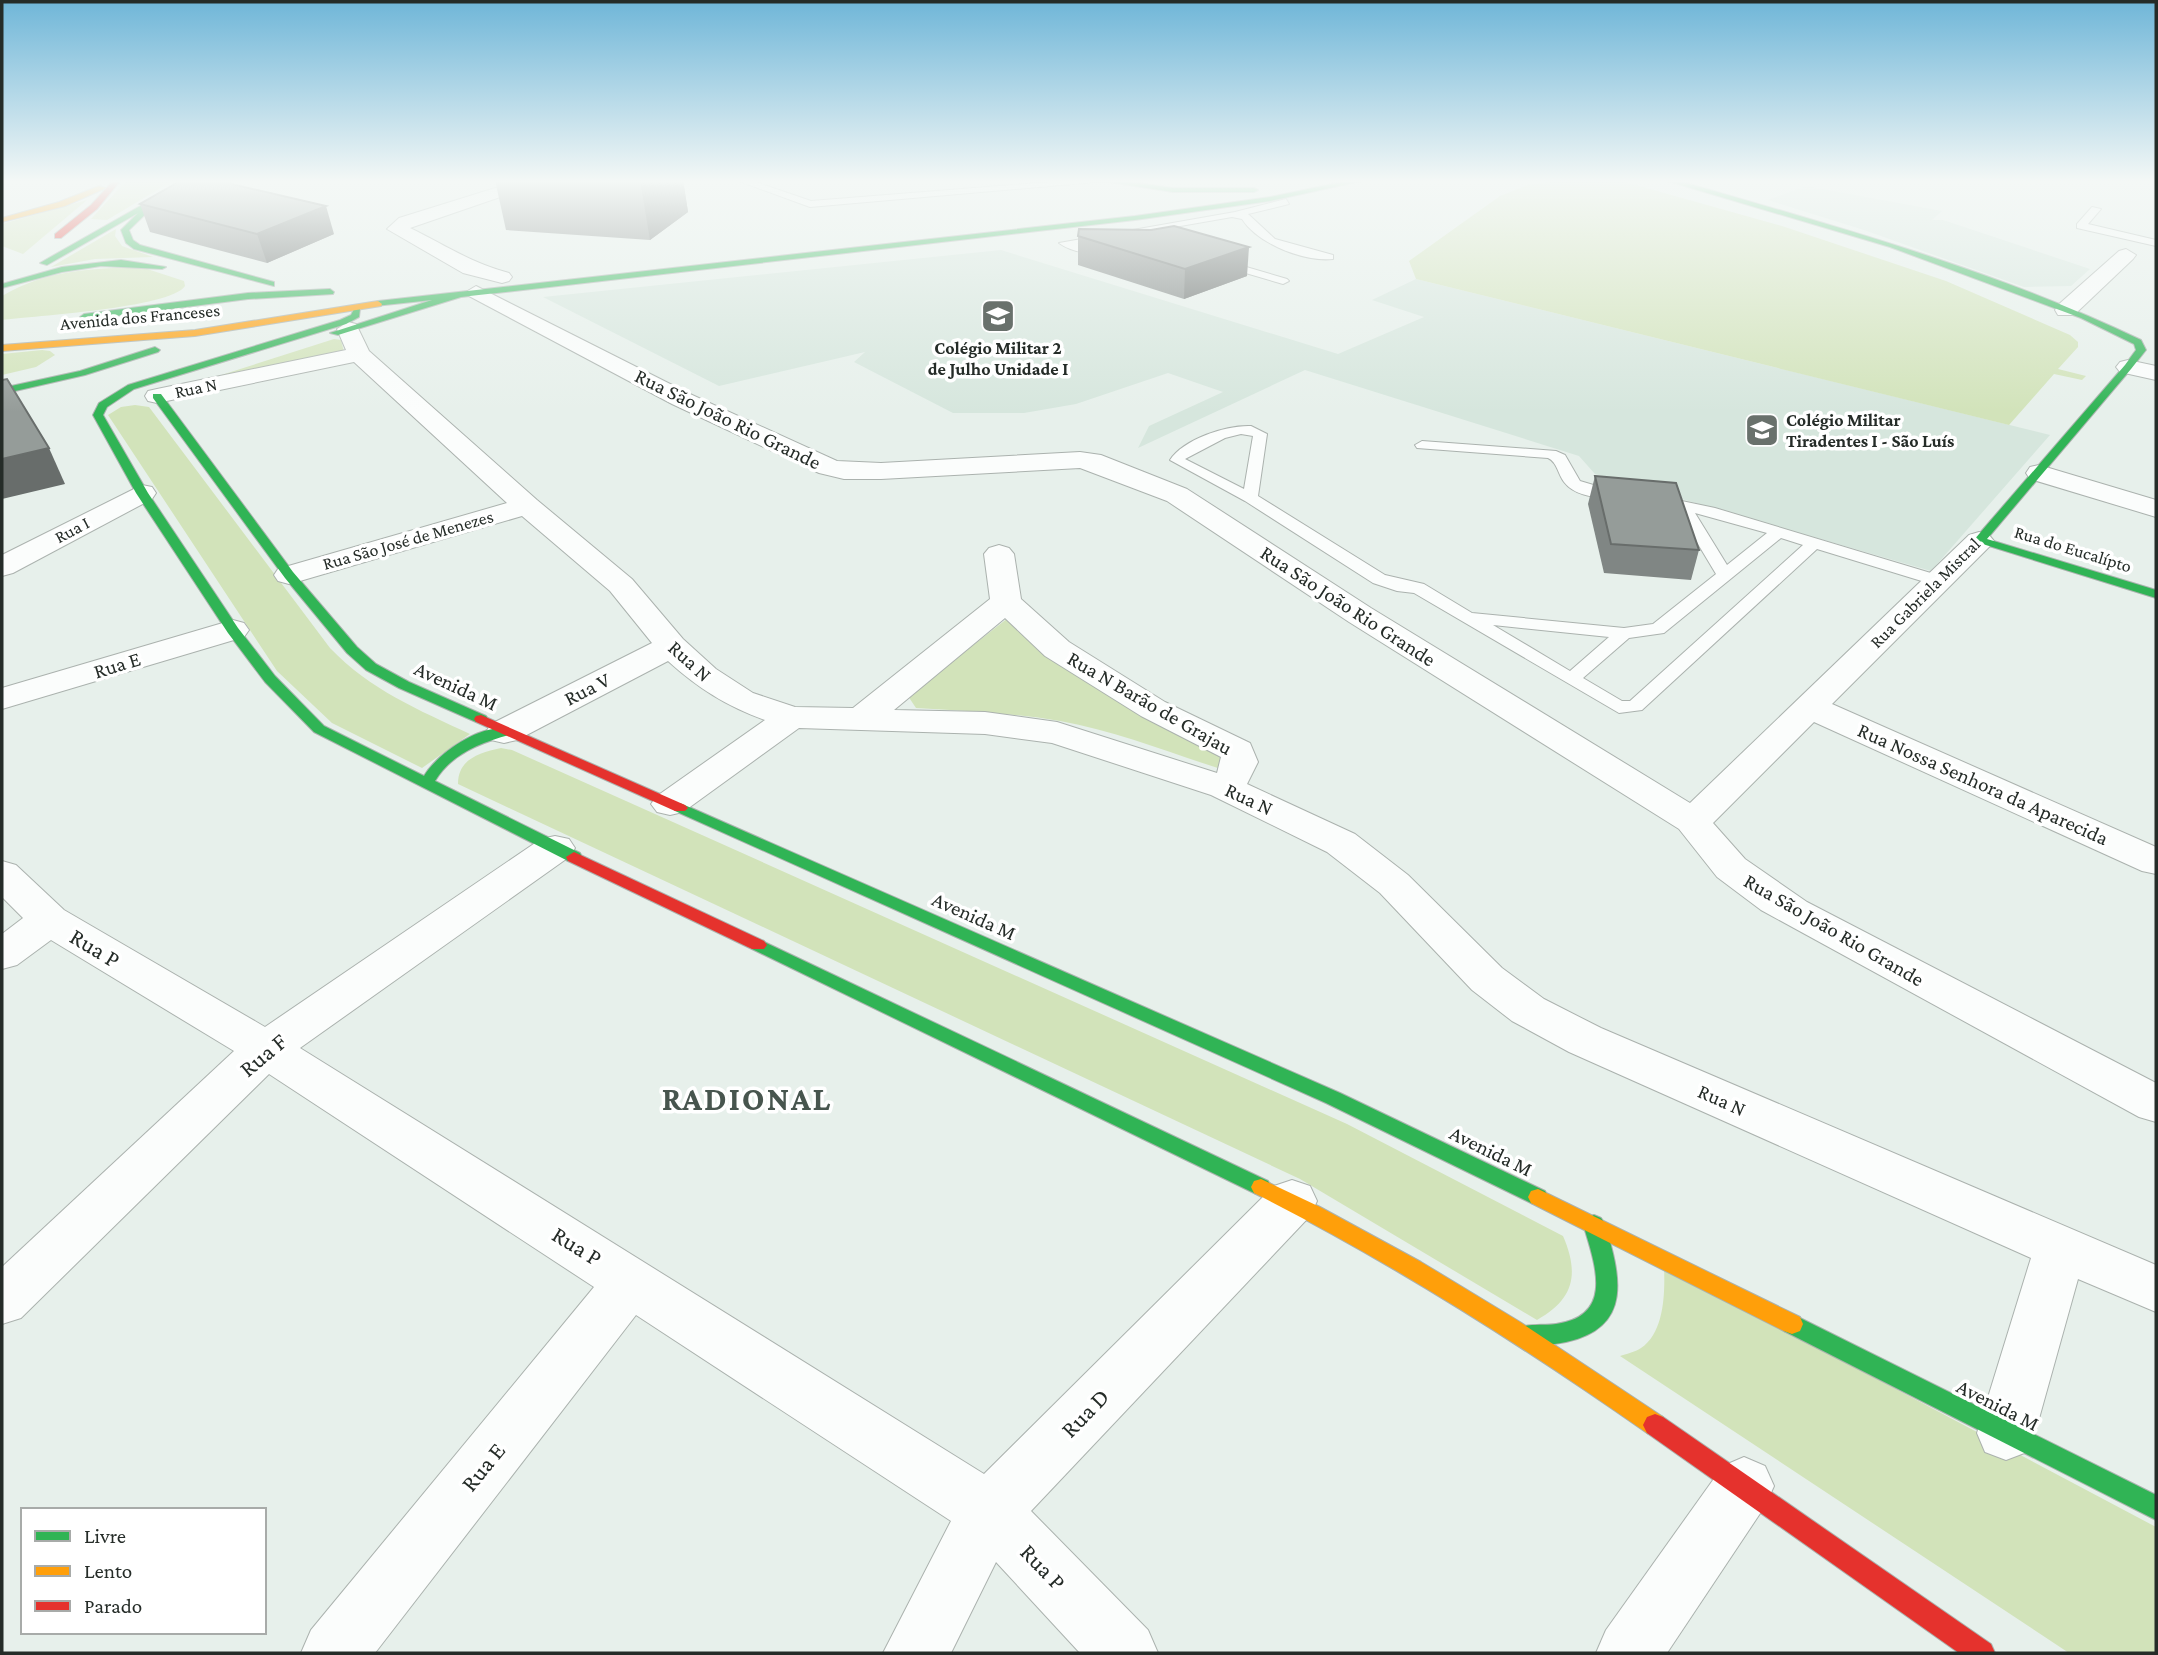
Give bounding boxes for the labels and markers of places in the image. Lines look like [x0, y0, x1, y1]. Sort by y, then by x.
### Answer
school or university icon: Colégio Militar 2 de Julho Unidade I [979, 297, 1017, 335]
place label: Colégio Militar 2 de Julho Unidade I [928, 338, 1068, 379]
place label: Colégio Militar Tiradentes I - São Luís [1786, 410, 1954, 451]
school or university icon: Colégio Militar Tiradentes I - São Luís [1743, 411, 1781, 449]

